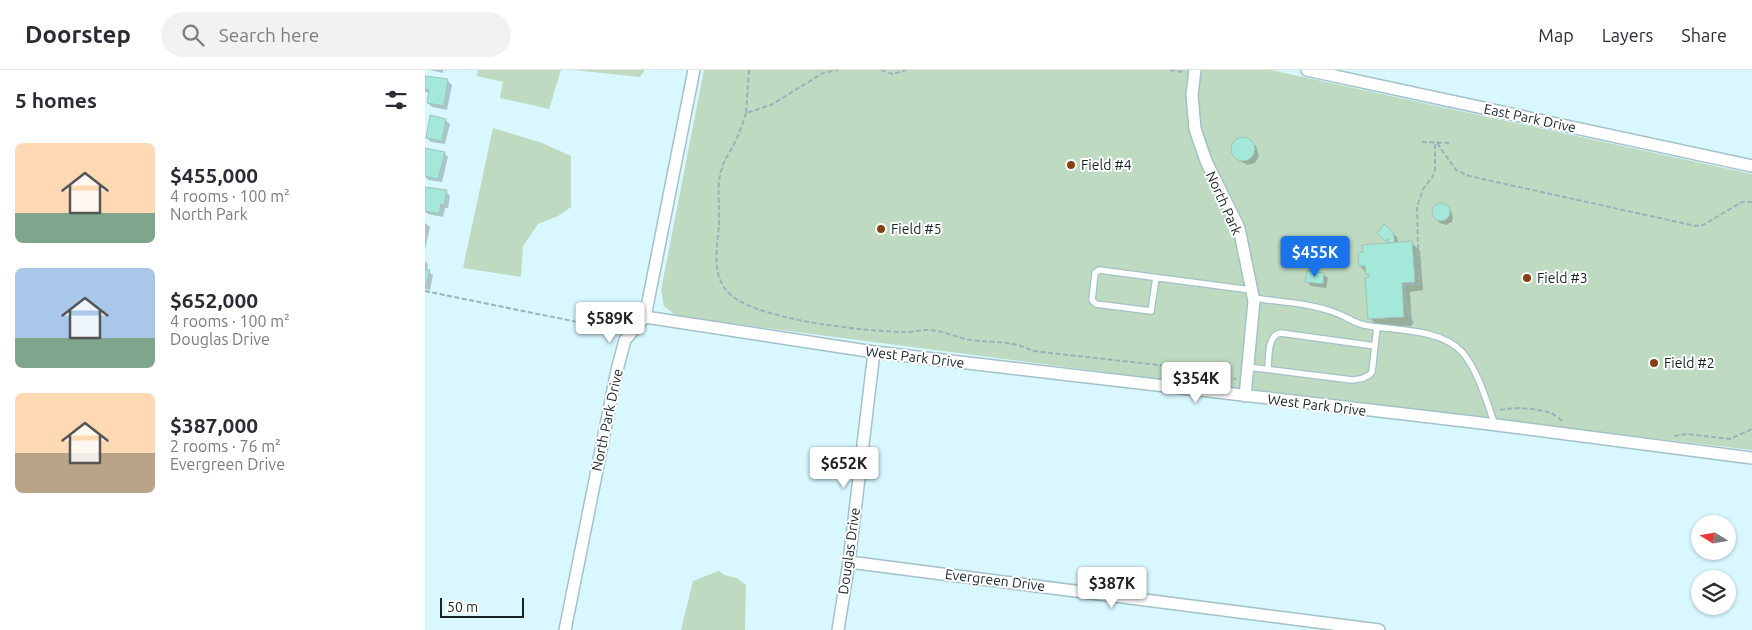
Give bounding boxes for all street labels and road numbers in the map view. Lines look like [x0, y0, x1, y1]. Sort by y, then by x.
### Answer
street label: East Park Drive [1482, 100, 1578, 136]
street label: North Park [1203, 169, 1245, 237]
street label: West Park Drive [865, 343, 965, 371]
street label: North Park Drive [588, 367, 626, 473]
street label: West Park Drive [1267, 391, 1367, 419]
street label: Douglas Drive [835, 507, 863, 595]
street label: Evergreen Drive [944, 566, 1046, 594]

